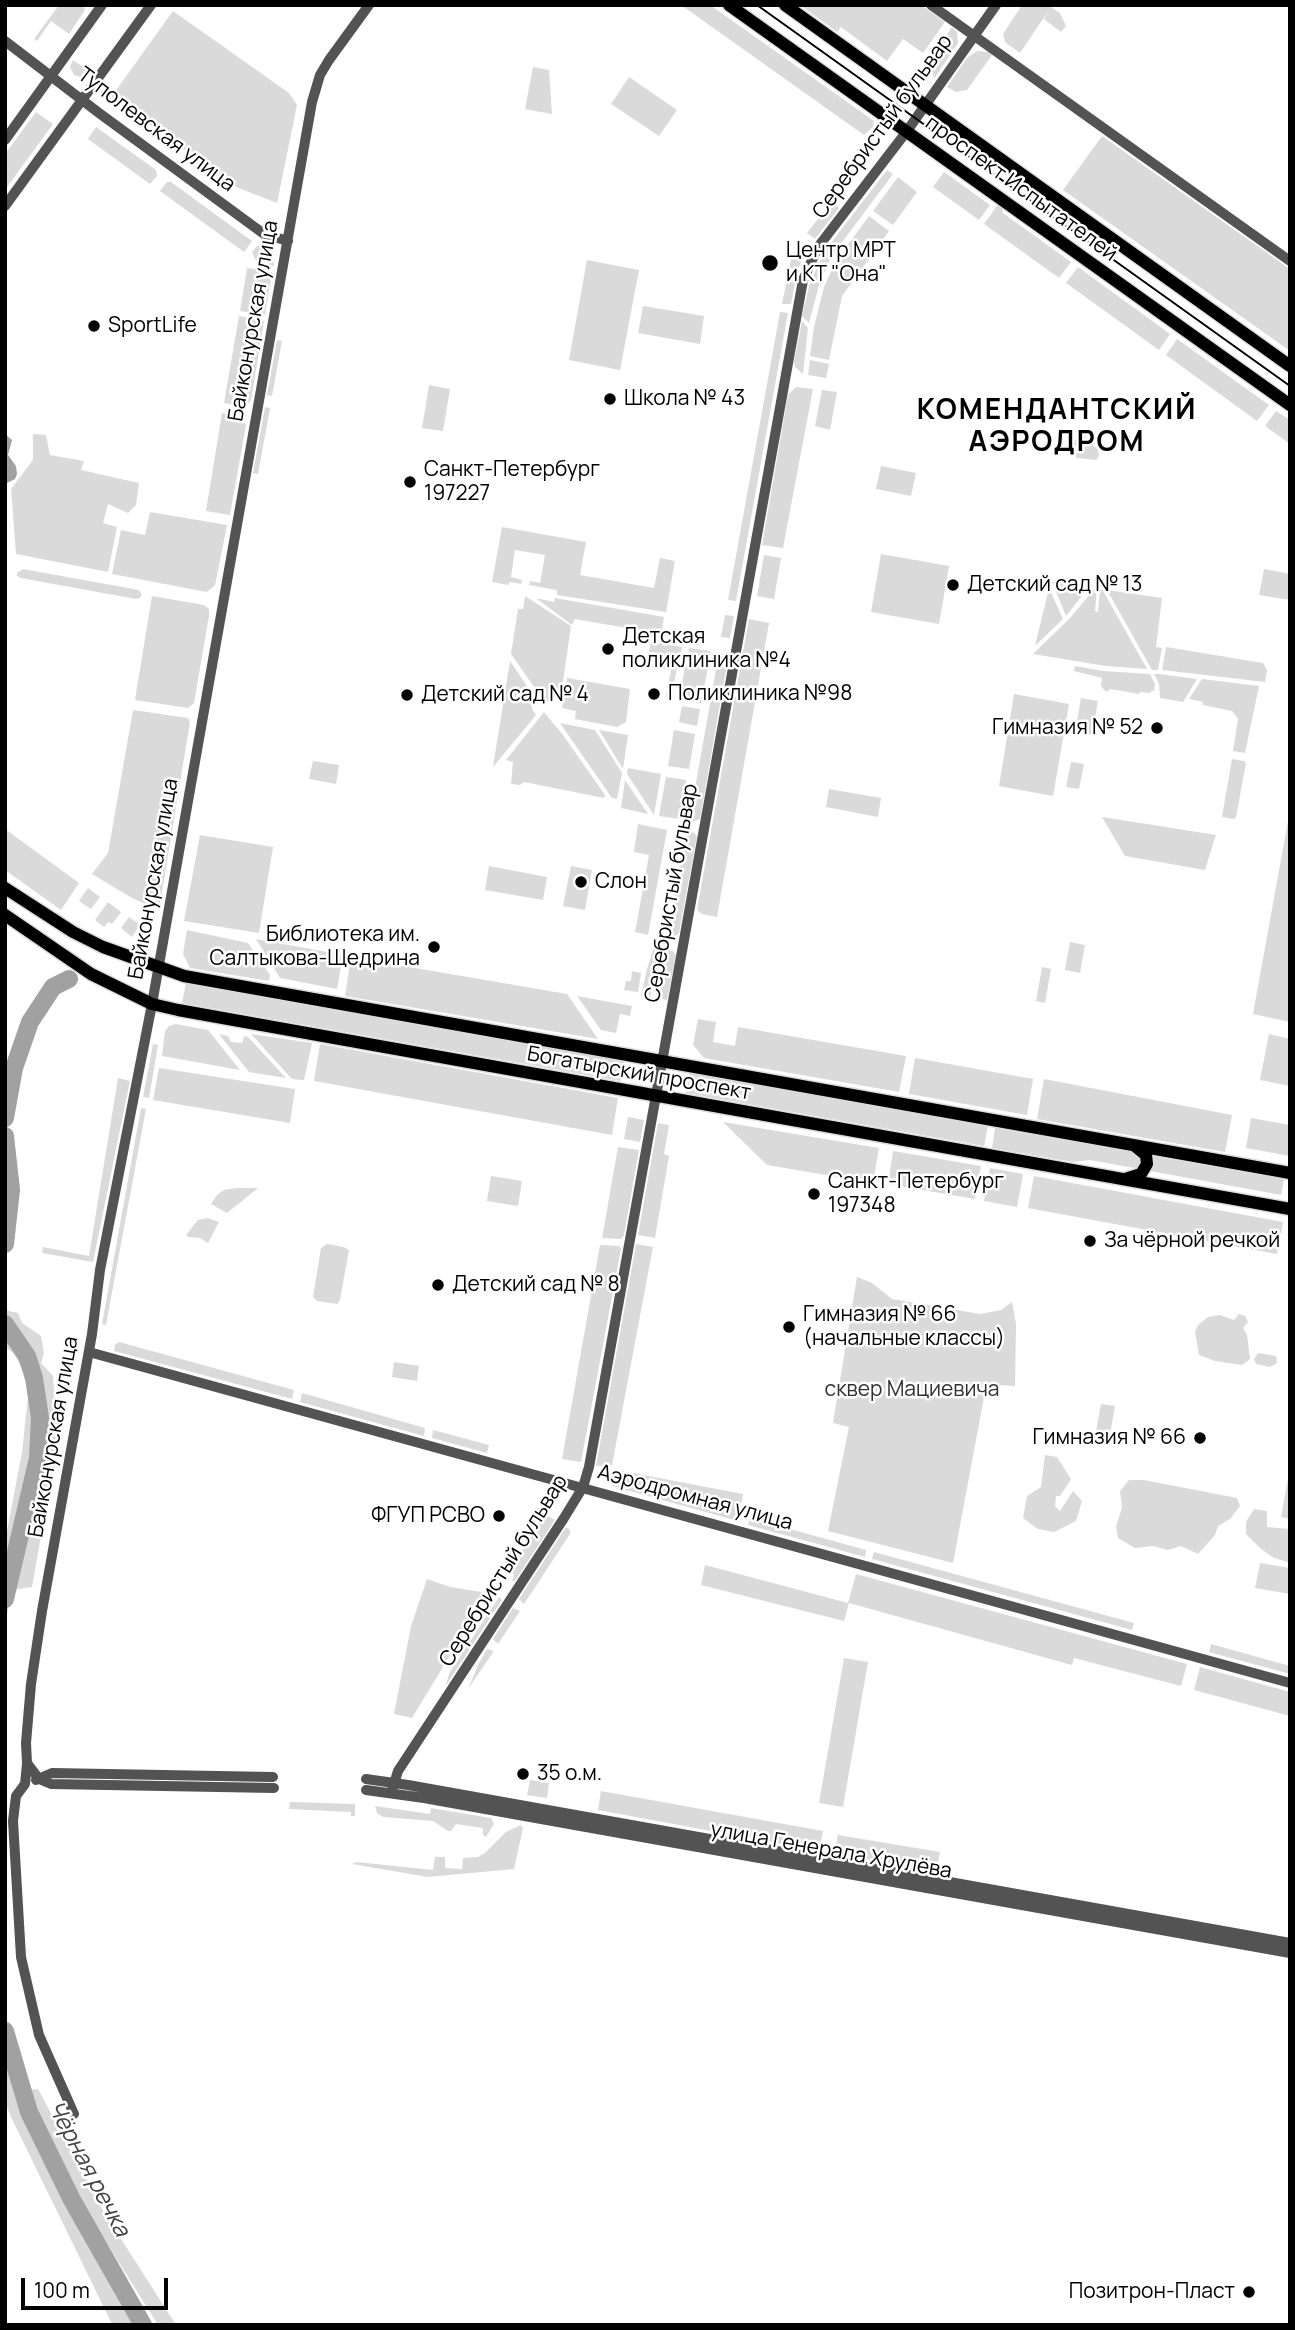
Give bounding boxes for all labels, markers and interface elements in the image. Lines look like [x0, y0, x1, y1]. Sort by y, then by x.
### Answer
street label: Серебристый бульвар [808, 30, 958, 224]
street label: Туполевская улица [72, 62, 240, 198]
street label: проспект Испытателей [920, 111, 1122, 267]
street label: Байконурская улица [224, 219, 284, 423]
place label: Центр МРТ и КТ "Она" [786, 238, 896, 288]
marker: Центр МРТ и КТ "Она" [760, 253, 780, 273]
place label: SportLife [108, 313, 197, 339]
marker: SportLife [86, 318, 102, 334]
place label: Школа № 43 [624, 386, 745, 412]
marker: Школа № 43 [602, 391, 618, 407]
district label: КОМЕНДАНТСКИЙ АЭРОДРОМ [918, 394, 1196, 460]
place label: Санкт-Петербург 197227 [424, 457, 600, 507]
marker: Санкт-Петербург 197227 [402, 474, 418, 490]
place label: Детский сад № 13 [967, 572, 1142, 598]
marker: Детский сад № 13 [945, 577, 961, 593]
place label: Детская поликлиника №4 [622, 624, 791, 674]
marker: Детская поликлиника №4 [600, 641, 616, 657]
place label: Поликлиника №98 [668, 681, 852, 707]
place label: Детский сад № 4 [421, 682, 589, 708]
marker: Поликлиника №98 [646, 686, 662, 702]
marker: Детский сад № 4 [399, 687, 415, 703]
place label: Гимназия № 52 [992, 715, 1143, 741]
marker: Гимназия № 52 [1149, 720, 1165, 736]
street label: Байконурская улица [124, 777, 184, 981]
street label: Серебристый бульвар [640, 782, 704, 1004]
place label: Слон [595, 869, 647, 895]
marker: Слон [573, 874, 589, 890]
place label: Библиотека им. Салтыкова-Щедрина [209, 922, 420, 972]
marker: Библиотека им. Салтыкова-Щедрина [426, 939, 442, 955]
street label: Богатырский проспект [525, 1042, 753, 1106]
place label: Санкт-Петербург 197348 [828, 1169, 1004, 1219]
marker: Санкт-Петербург 197348 [806, 1186, 822, 1202]
place label: За чёрной речкой [1104, 1228, 1280, 1254]
marker: За чёрной речкой [1082, 1233, 1098, 1249]
place label: Детский сад № 8 [452, 1272, 620, 1298]
marker: Детский сад № 8 [430, 1277, 446, 1293]
place label: Гимназия № 66 (начальные классы) [803, 1302, 1005, 1352]
marker: Гимназия № 66 (начальные классы) [781, 1319, 797, 1335]
street label: Байконурская улица [24, 1335, 84, 1539]
park label: сквер Мациевича [825, 1377, 999, 1403]
place label: Гимназия № 66 [1032, 1425, 1186, 1451]
marker: Гимназия № 66 [1192, 1430, 1208, 1446]
street label: Аэродромная улица [595, 1460, 795, 1536]
street label: Серебристый бульвар [435, 1470, 573, 1672]
place label: ФГУП РСВО [371, 1503, 485, 1529]
marker: ФГУП РСВО [491, 1508, 507, 1524]
place label: 35 о.м. [537, 1761, 602, 1787]
marker: 35 о.м. [515, 1766, 531, 1782]
street label: улица Генерала Хрулёва [708, 1817, 954, 1885]
water label: Чёрная речка [41, 2097, 135, 2241]
scale bar [24, 2264, 172, 2308]
text: 100 m [34, 2276, 90, 2304]
place label: Позитрон-Пласт [1069, 2279, 1235, 2305]
marker: Позитрон-Пласт [1241, 2284, 1257, 2300]

